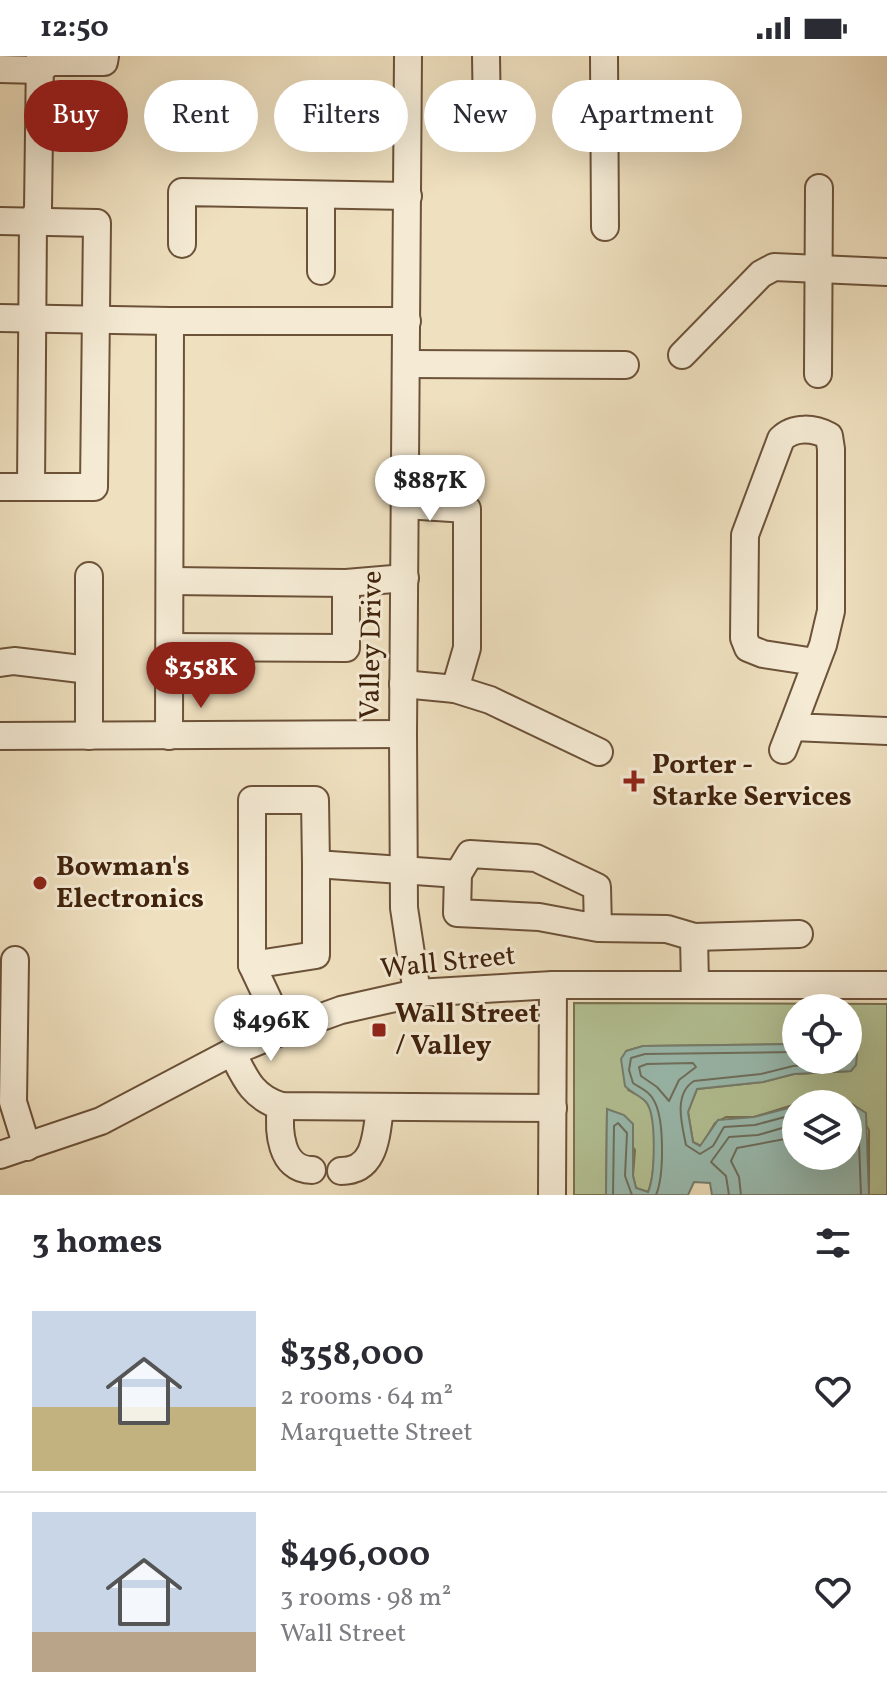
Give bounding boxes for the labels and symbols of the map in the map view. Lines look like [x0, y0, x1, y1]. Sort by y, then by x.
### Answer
pin: $887K [374, 455, 486, 523]
street label: Valley Drive [351, 570, 393, 720]
pin: $358K [145, 642, 257, 710]
place label: Porter - Starke Services [652, 746, 852, 817]
marker: Porter - Starke Services [623, 770, 645, 792]
place label: Bowman's Electronics [56, 848, 204, 919]
marker: Bowman's Electronics [31, 874, 49, 892]
street label: Wall Street [378, 937, 518, 989]
pin: $496K [215, 995, 327, 1063]
place label: Wall Street / Valley [395, 995, 539, 1066]
marker: Wall Street / Valley [370, 1021, 388, 1039]

